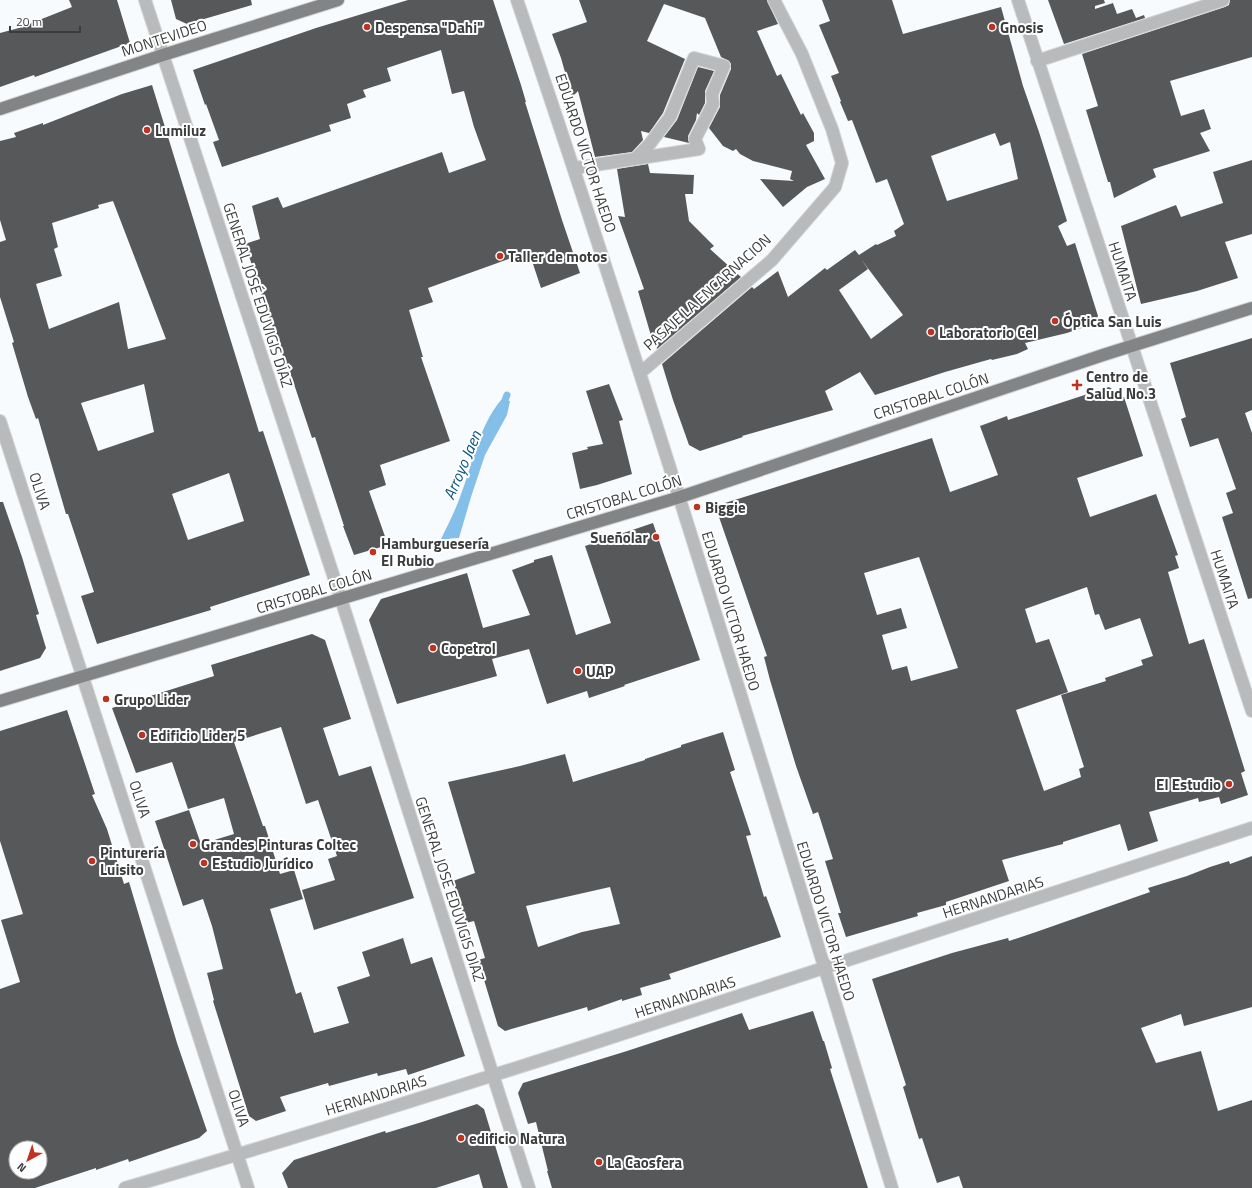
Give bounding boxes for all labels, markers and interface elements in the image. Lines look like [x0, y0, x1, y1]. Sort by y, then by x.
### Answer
scale bar [10, 8, 80, 34]
text: 20 m [16, 12, 42, 31]
street label: MONTEVIDEO [118, 13, 210, 63]
place label: Despensa "Dahi" [375, 16, 483, 39]
place label: Gnosis [1000, 16, 1043, 39]
marker: Despensa "Dahi" [362, 22, 372, 32]
marker: Gnosis [987, 22, 997, 32]
street label: EDUARDO VICTOR HAEDO [549, 70, 623, 236]
place label: Lumiluz [155, 119, 206, 142]
marker: Lumiluz [142, 125, 152, 135]
street label: GENERAL JOSÉ EDUVIGIS DÍAZ [217, 200, 299, 390]
street label: PASAJE LA ENCARNACION [638, 228, 776, 356]
street label: HUMAITA [1103, 238, 1143, 304]
place label: Taller de motos [508, 245, 607, 268]
marker: Taller de motos [495, 251, 505, 261]
place label: Óptica San Luis [1063, 310, 1162, 333]
marker: Óptica San Luis [1050, 316, 1060, 326]
place label: Laboratorio Cel [939, 321, 1037, 344]
marker: Laboratorio Cel [926, 327, 936, 337]
place label: Centro de Salud No.3 [1086, 365, 1156, 405]
street label: CRISTOBAL COLÓN [870, 367, 992, 425]
marker: Centro de Salud No.3 [1071, 379, 1083, 391]
water label: Arroyo Jaen [437, 426, 488, 503]
street label: CRISTOBAL COLÓN [563, 468, 685, 526]
street label: OLIVA [23, 469, 57, 513]
place label: Biggie [705, 496, 746, 519]
marker: Biggie [692, 502, 702, 512]
place label: Sueñolar [590, 526, 648, 549]
street label: EDUARDO VICTOR HAEDO [696, 528, 766, 694]
place label: Hamburguesería El Rubio [381, 532, 490, 572]
marker: Sueñolar [651, 532, 661, 542]
street label: HUMAITA [1205, 546, 1245, 612]
marker: Hamburguesería El Rubio [368, 547, 378, 557]
street label: CRISTOBAL COLÓN [253, 562, 375, 620]
place label: Copetrol [441, 637, 496, 660]
marker: Copetrol [428, 643, 438, 653]
place label: UAP [586, 660, 614, 683]
marker: UAP [573, 666, 583, 676]
place label: Grupo Lider [114, 688, 189, 711]
marker: Grupo Lider [101, 694, 111, 704]
place label: Edificio Lider 5 [150, 724, 246, 747]
marker: Edificio Lider 5 [137, 730, 147, 740]
place label: El Estudio [1156, 773, 1221, 796]
street label: OLIVA [123, 777, 157, 821]
marker: El Estudio [1224, 779, 1234, 789]
street label: GENERAL JOSE EDUVIGIS DIAZ [409, 794, 491, 984]
place label: Grandes Pinturas Coltec [201, 833, 357, 856]
street label: EDUARDO VICTOR HAEDO [791, 838, 861, 1004]
marker: Grandes Pinturas Coltec [188, 839, 198, 849]
place label: Pinturería Luisito [100, 841, 165, 881]
place label: Estudio Jurídico [212, 852, 314, 875]
marker: Pinturería Luisito [87, 856, 97, 866]
marker: Estudio Jurídico [199, 858, 209, 868]
street label: HERNANDARIAS [939, 870, 1047, 924]
street label: HERNANDARIAS [631, 970, 739, 1024]
street label: HERNANDARIAS [322, 1069, 430, 1121]
street label: OLIVA [222, 1086, 256, 1130]
place label: edificio Natura [469, 1127, 565, 1150]
marker: edificio Natura [456, 1133, 466, 1143]
north arrow [8, 1140, 48, 1180]
place label: La Caosfera [607, 1151, 682, 1174]
marker: La Caosfera [594, 1157, 604, 1167]
text: N [14, 1159, 30, 1176]

